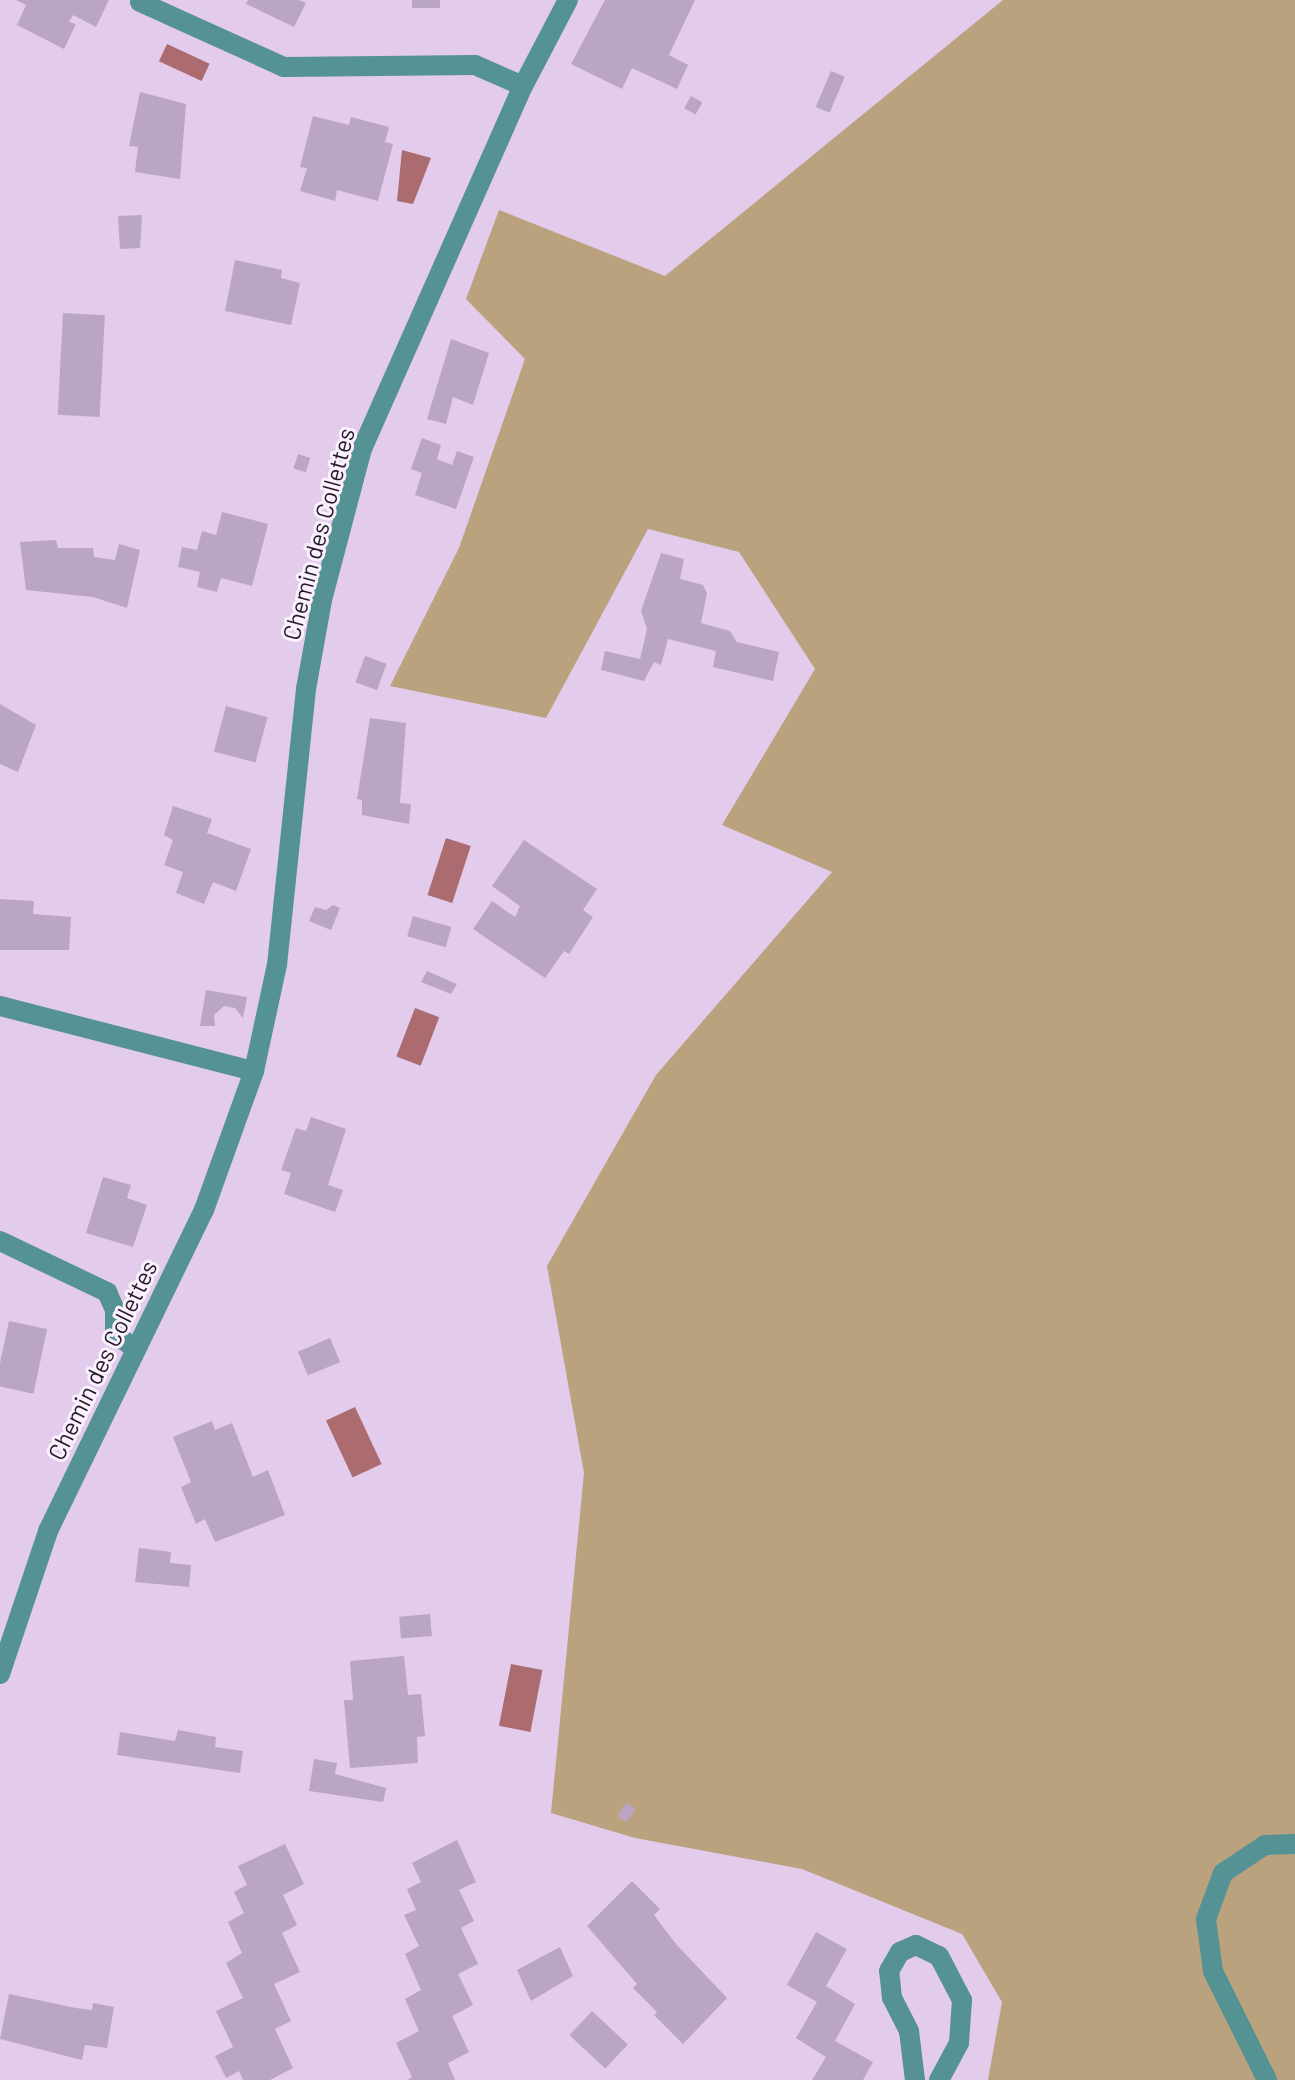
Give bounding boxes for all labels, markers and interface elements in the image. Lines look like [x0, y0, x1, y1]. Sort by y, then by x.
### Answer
street label: Chemin des Collettes [276, 425, 360, 643]
street label: Chemin des Collettes [41, 1256, 163, 1464]

